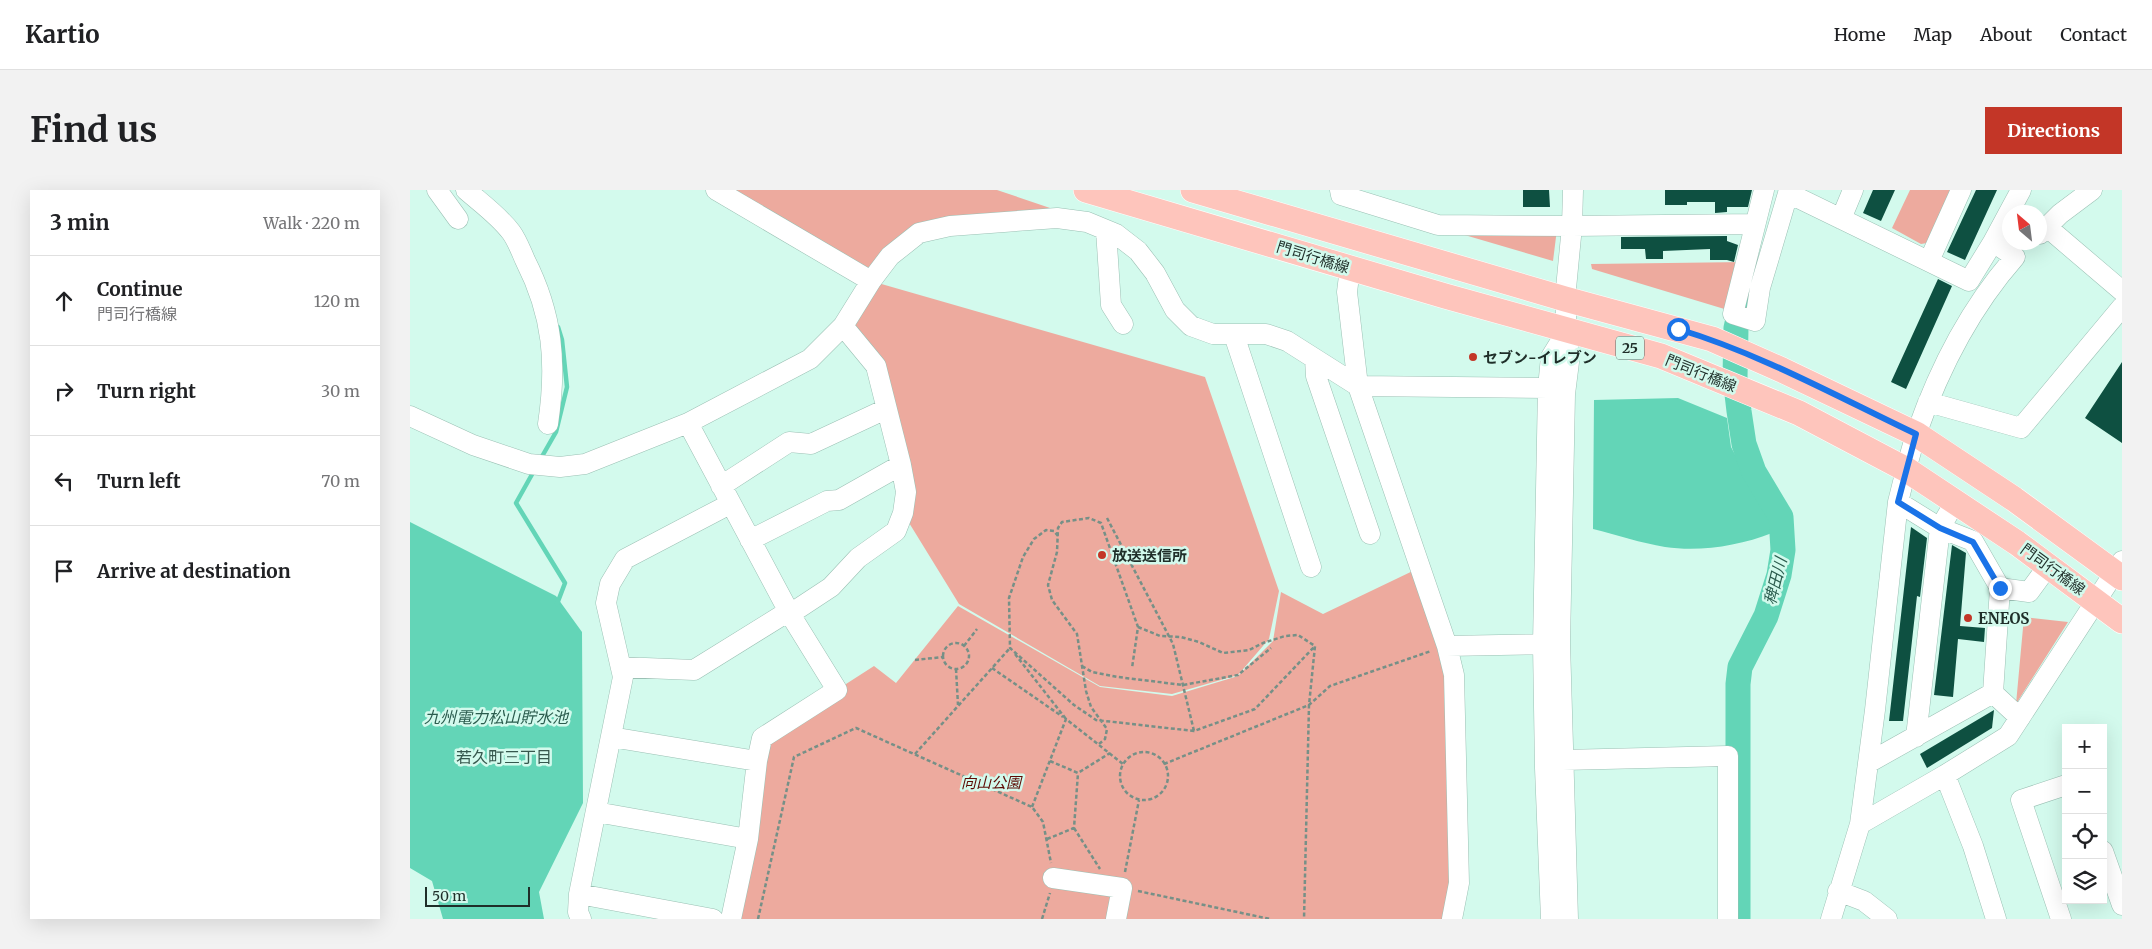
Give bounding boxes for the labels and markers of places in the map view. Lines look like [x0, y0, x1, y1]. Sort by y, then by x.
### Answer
place label: セブン-イレブン [1483, 348, 1597, 367]
marker: セブン-イレブン [1467, 351, 1479, 363]
place label: 放送送信所 [1112, 546, 1187, 565]
marker: 放送送信所 [1096, 549, 1108, 561]
place label: ENEOS [1978, 609, 2029, 628]
marker: ENEOS [1962, 612, 1974, 624]

